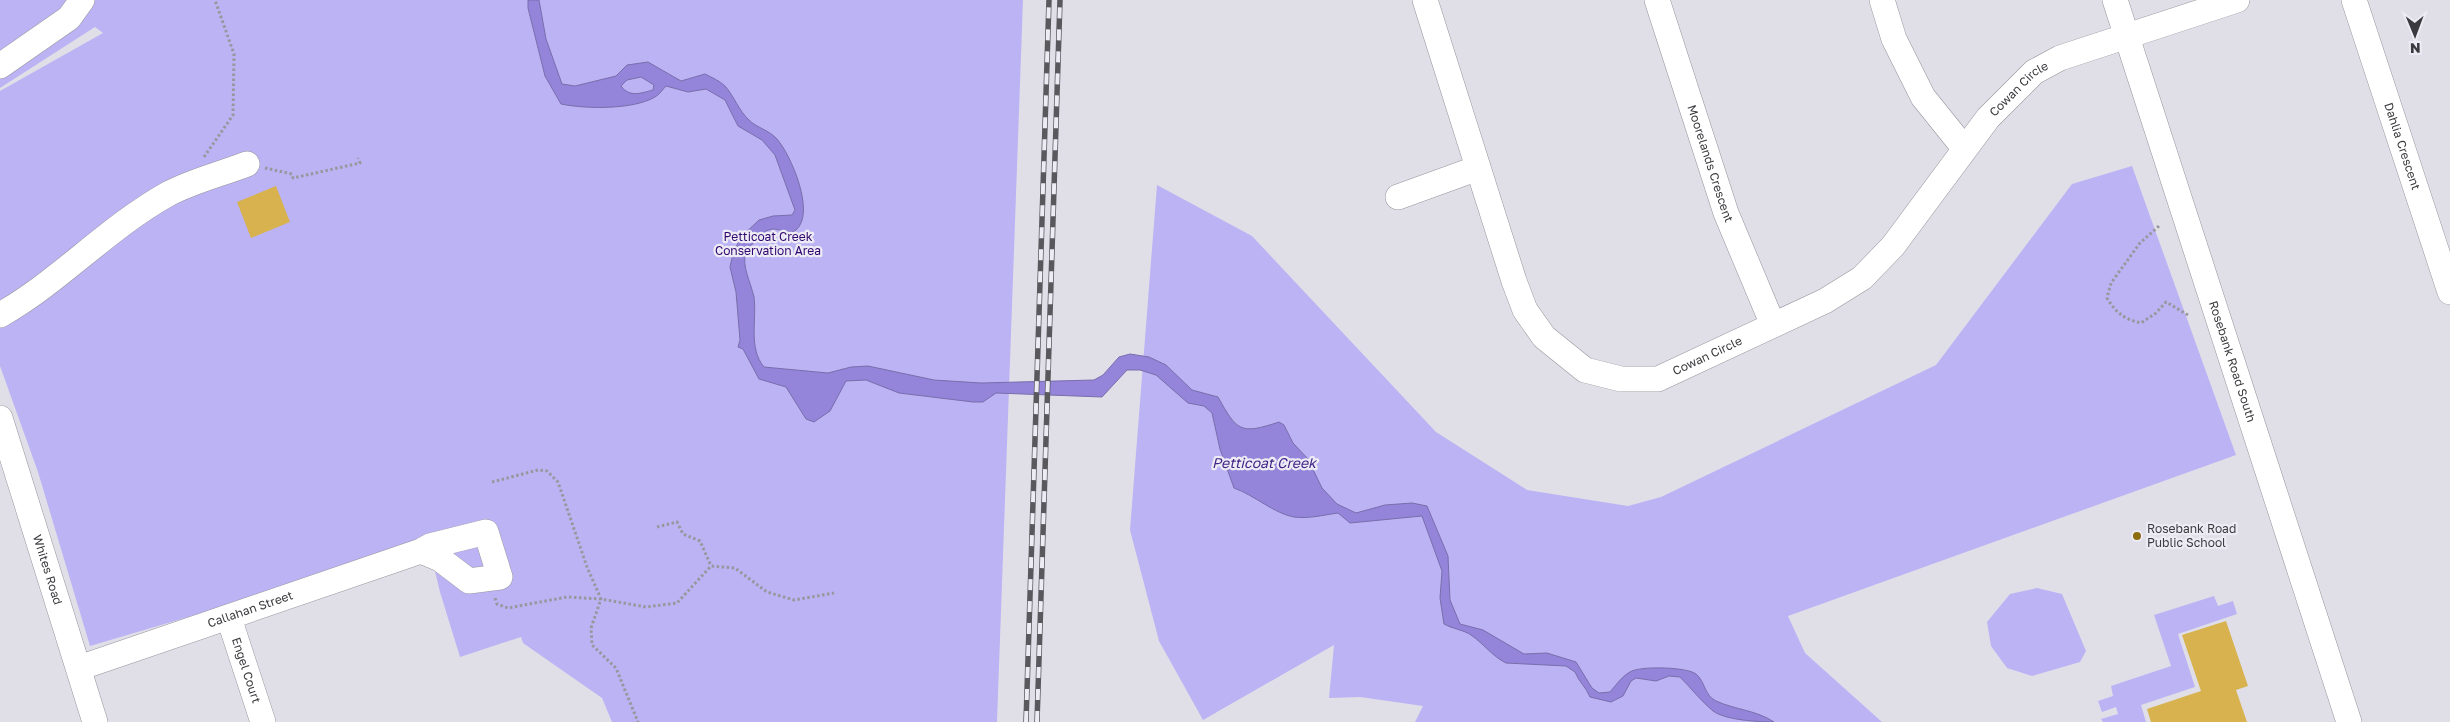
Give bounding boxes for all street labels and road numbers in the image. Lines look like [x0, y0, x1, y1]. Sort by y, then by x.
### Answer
street label: Cowan Circle [1986, 58, 2051, 119]
street label: Dahlia Crescent [2381, 101, 2424, 192]
street label: Moorelands Crescent [1684, 103, 1737, 225]
street label: Rosebank Road South [2206, 299, 2259, 424]
street label: Cowan Circle [1670, 333, 1744, 378]
street label: Whites Road [30, 533, 66, 607]
street label: Callahan Street [205, 587, 295, 631]
street label: Engel Court [229, 635, 264, 705]

